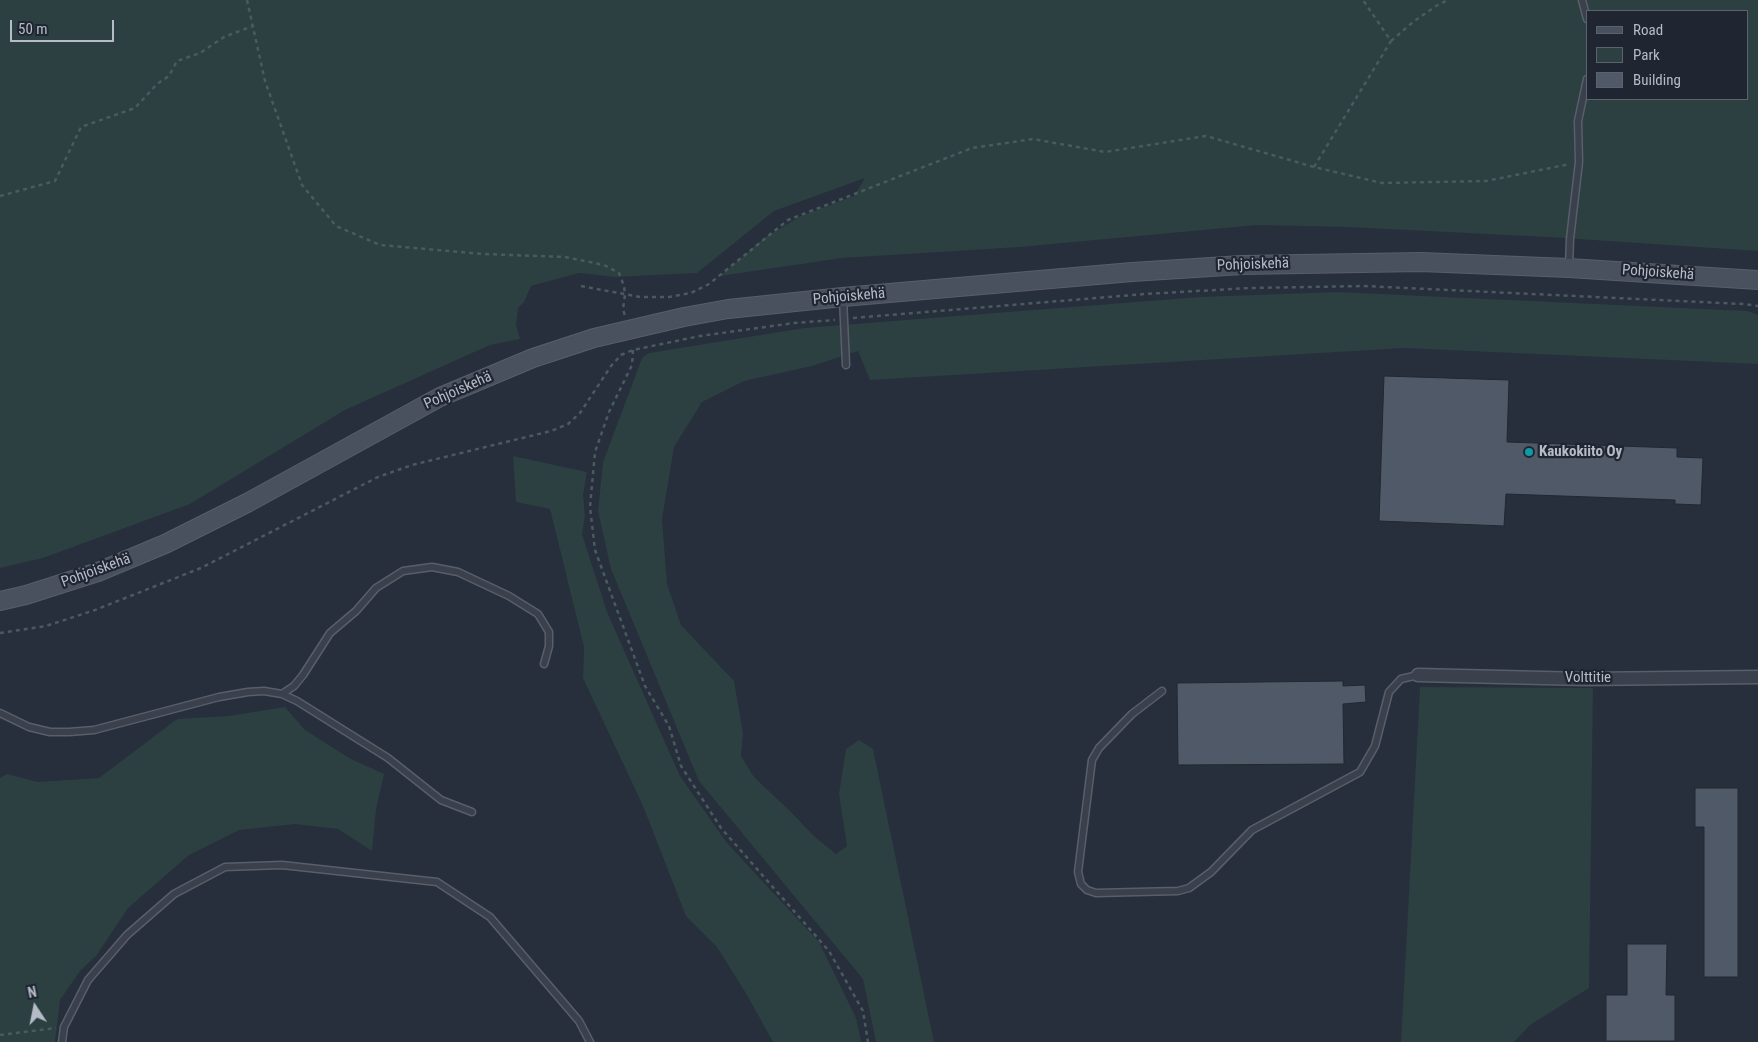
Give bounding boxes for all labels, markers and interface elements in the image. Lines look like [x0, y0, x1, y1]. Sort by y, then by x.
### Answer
scale bar [12, 10, 116, 42]
legend [1586, 10, 1748, 100]
text: 50 m [18, 20, 48, 38]
text: Road [1633, 21, 1663, 39]
text: Park [1633, 46, 1660, 64]
text: Building [1633, 71, 1681, 89]
street label: Pohjoiskehä [1217, 255, 1289, 275]
street label: Pohjoiskehä [1621, 262, 1695, 284]
street label: Pohjoiskehä [812, 285, 886, 309]
street label: Pohjoiskehä [421, 368, 495, 414]
place label: Kaukokiito Oy [1539, 443, 1622, 461]
marker: Kaukokiito Oy [1523, 446, 1535, 458]
street label: Pohjoiskehä [59, 550, 133, 592]
street label: Volttitie [1565, 669, 1611, 687]
north arrow [10, 982, 60, 1032]
text: N [26, 984, 38, 1001]

